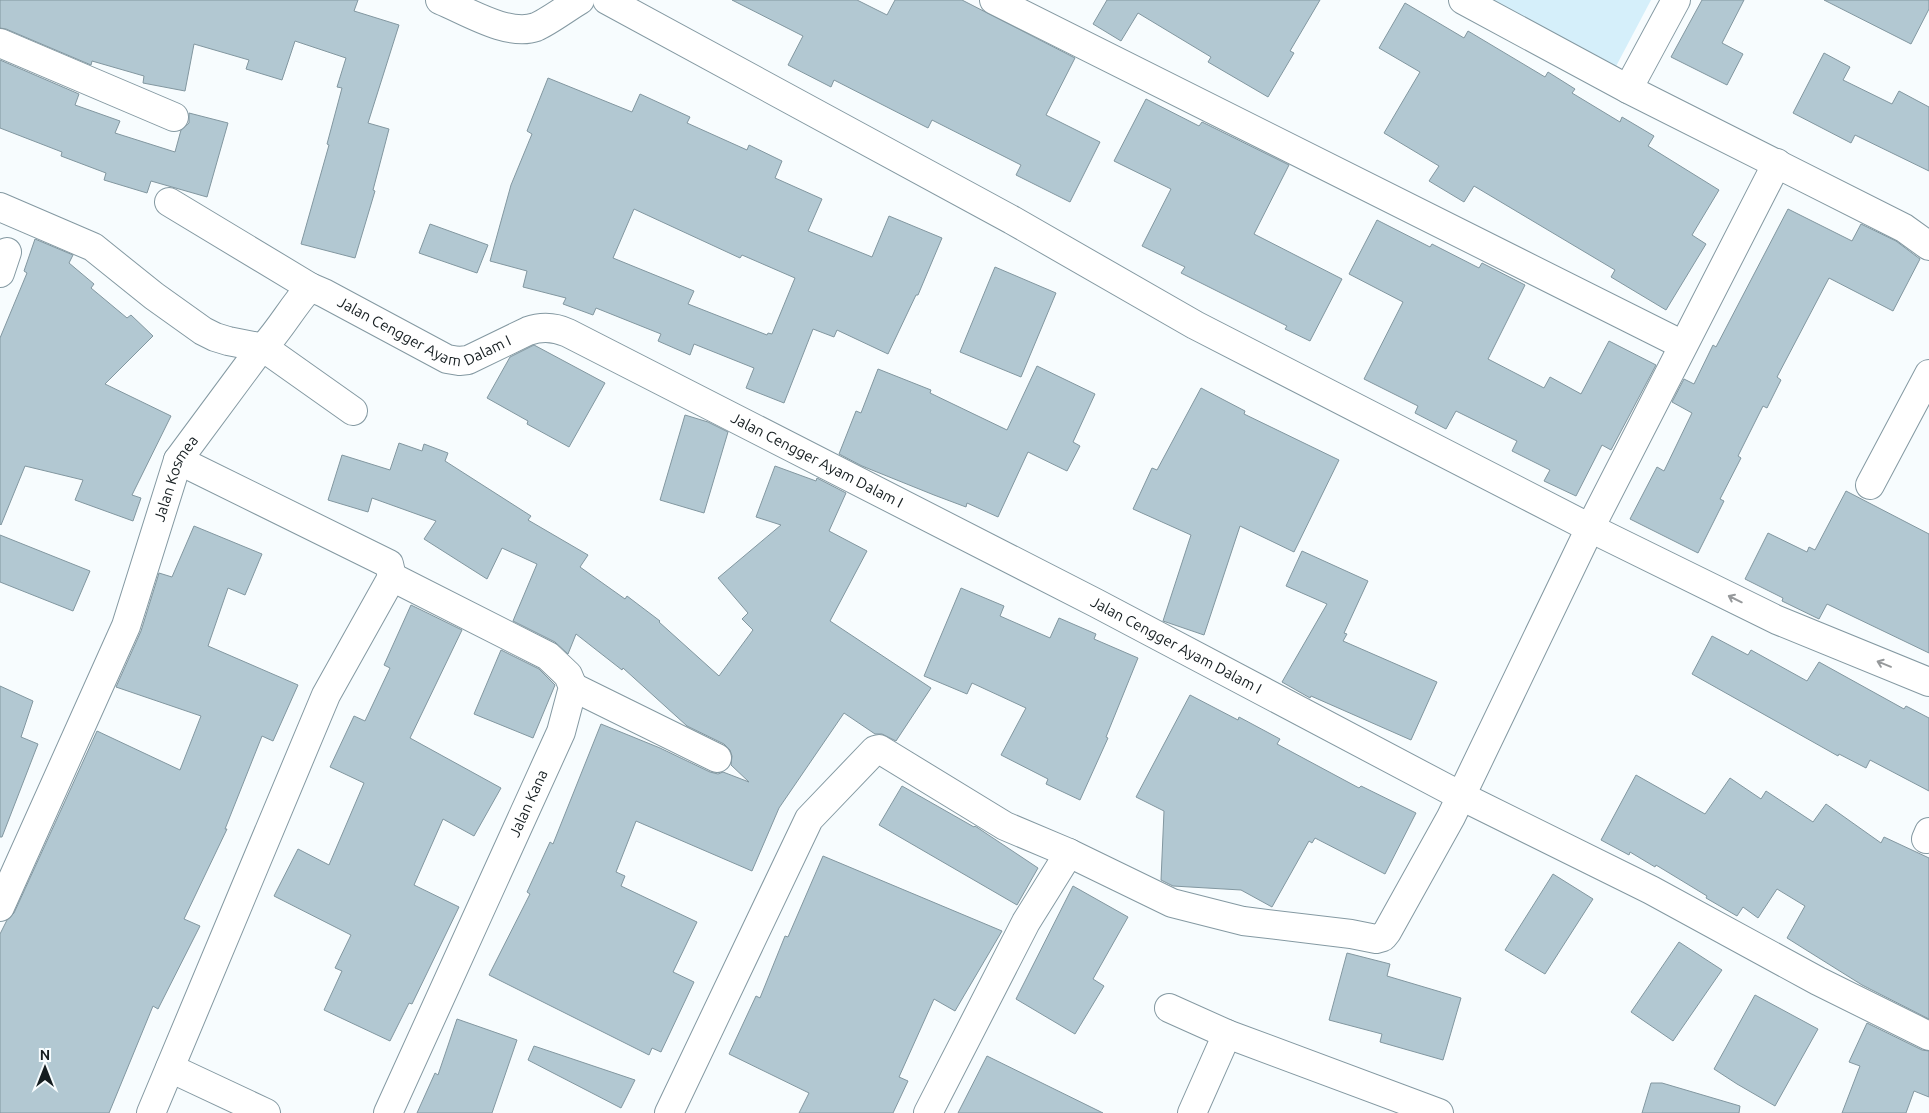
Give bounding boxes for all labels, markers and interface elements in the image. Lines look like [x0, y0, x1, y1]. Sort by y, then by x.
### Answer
street label: Jalan Cengger Ayam Dalam I [335, 293, 514, 369]
street label: Jalan Cengger Ayam Dalam I [728, 409, 906, 511]
street label: Jalan Kosmea [150, 432, 201, 523]
street label: Jalan Cengger Ayam Dalam I [1088, 593, 1265, 697]
one-way arrow [1728, 594, 1743, 603]
one-way arrow [1877, 658, 1892, 668]
street label: Jalan Kana [506, 767, 551, 839]
north arrow [20, 1043, 70, 1093]
text: N [40, 1047, 50, 1063]

